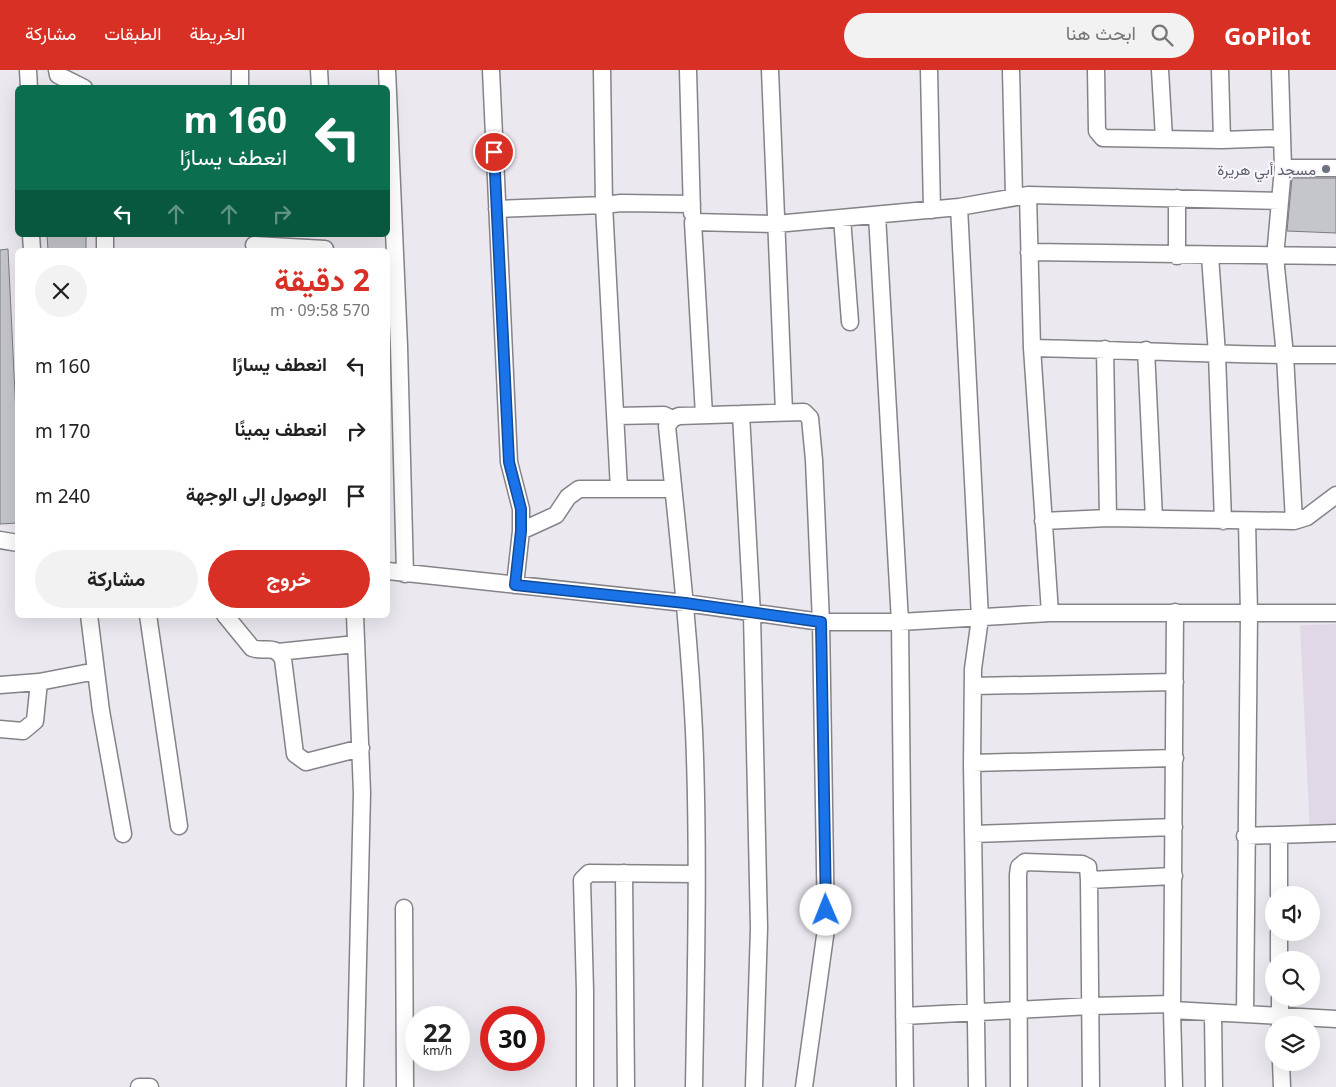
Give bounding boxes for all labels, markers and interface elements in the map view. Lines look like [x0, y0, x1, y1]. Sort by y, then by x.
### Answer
search box [844, 13, 1194, 58]
text: GoPilot [1224, 19, 1311, 52]
text: ابحث هنا [1066, 20, 1136, 46]
text: مشاركة [25, 21, 76, 45]
text: الطبقات [104, 21, 161, 45]
text: الخريطة [189, 21, 245, 45]
icon: search [1148, 21, 1176, 49]
text: 160 m [184, 96, 287, 143]
icon: left [305, 105, 370, 170]
pin [473, 131, 515, 173]
icon: arrive [480, 138, 508, 166]
text: انعطف يسارًا [180, 141, 287, 171]
place label: مسجد أبي هريرة [1217, 159, 1316, 183]
marker: مسجد أبي هريرة [1320, 163, 1332, 175]
icon: left [109, 200, 137, 228]
icon: ahead [162, 200, 190, 228]
icon: ahead [215, 200, 243, 228]
icon: right [268, 200, 296, 228]
text: 2 دقيقة [274, 259, 370, 300]
button: close [35, 265, 87, 317]
text: 570 m · 09:58 [270, 299, 370, 321]
text: انعطف يسارًا [232, 351, 327, 377]
icon: left [342, 352, 370, 380]
text: 160 m [35, 353, 90, 379]
text: انعطف يمينًا [234, 416, 327, 442]
icon: right [342, 417, 370, 445]
text: 170 m [35, 418, 90, 444]
text: الوصول إلى الوجهة [186, 481, 327, 507]
icon: arrive [342, 482, 370, 510]
text: 240 m [35, 483, 90, 509]
button: مشاركة [35, 550, 198, 608]
button: خروج [208, 550, 370, 608]
position arrow [799, 883, 851, 935]
map controls [1265, 886, 1320, 1071]
button: sound [1265, 886, 1320, 941]
button: search [1265, 951, 1320, 1006]
speed limit sign: 30 [480, 1006, 545, 1071]
text: 22 [423, 1015, 452, 1049]
button: layers [1265, 1016, 1320, 1071]
text: km/h [423, 1042, 452, 1059]

